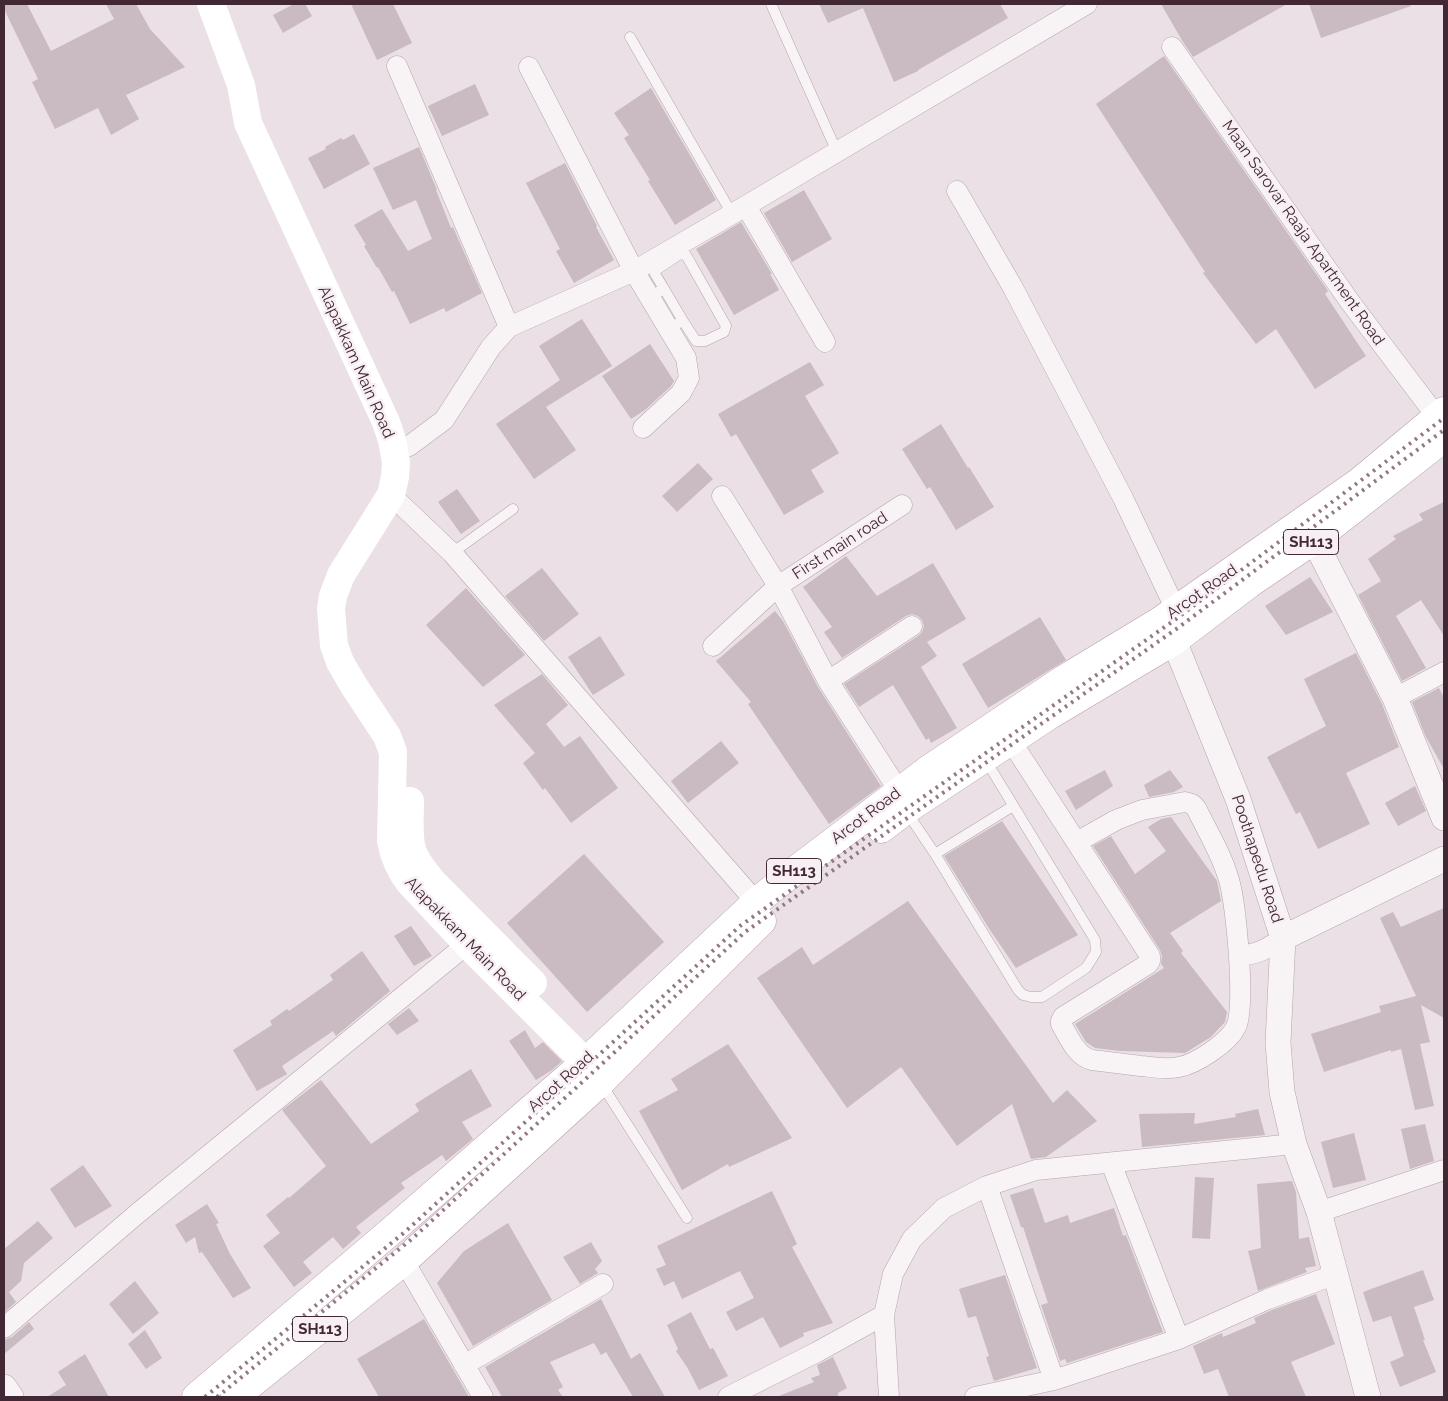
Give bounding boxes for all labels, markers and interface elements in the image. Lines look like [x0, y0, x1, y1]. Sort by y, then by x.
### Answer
street label: Maan Sarovar Raaja Apartment Road [1218, 117, 1388, 349]
street label: Alapakkam Main Road [314, 283, 398, 441]
street label: First main road [789, 508, 891, 584]
road number: SH113 [1284, 530, 1338, 554]
street label: Arcot Road [1163, 561, 1241, 623]
street label: Arcot Road [827, 784, 905, 848]
street label: Poothapedu Road [1227, 793, 1287, 925]
road number: SH113 [766, 858, 822, 884]
street label: Alapakkam Main Road [401, 873, 529, 1005]
street label: Arcot Road [524, 1047, 598, 1117]
road number: SH113 [292, 1316, 348, 1342]

